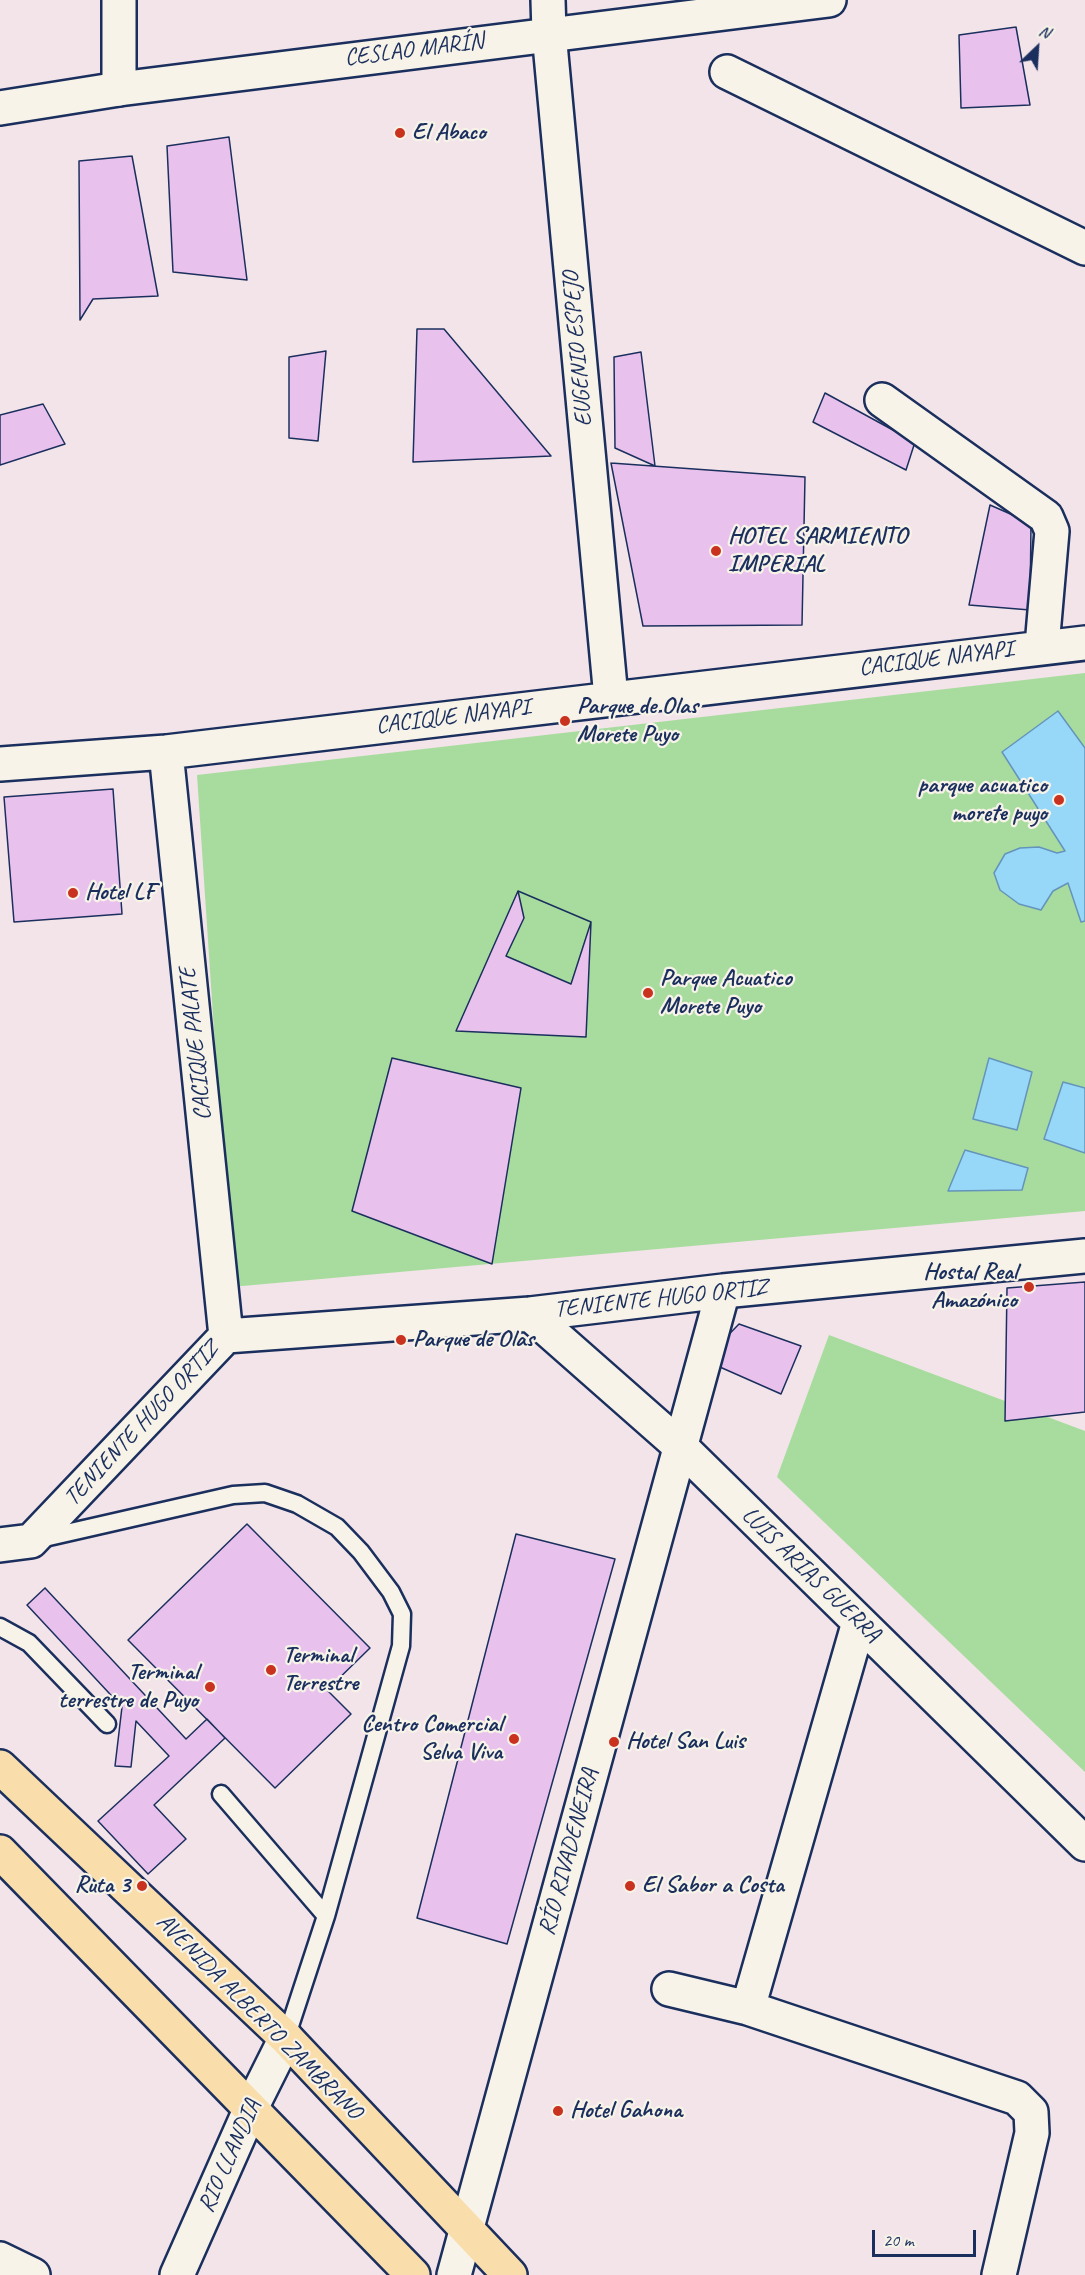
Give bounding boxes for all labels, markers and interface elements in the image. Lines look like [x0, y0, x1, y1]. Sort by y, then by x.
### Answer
north arrow [1007, 18, 1067, 78]
text: N [1036, 21, 1053, 43]
street label: CESLAO MARÍN [343, 27, 485, 73]
place label: El Abaco [412, 119, 486, 147]
marker: El Abaco [393, 126, 407, 140]
street label: EUGENIO ESPEJO [557, 270, 599, 428]
place label: HOTEL SARMIENTO IMPERIAL [728, 523, 907, 579]
marker: HOTEL SARMIENTO IMPERIAL [709, 544, 723, 558]
street label: CACIQUE NAYAPI [857, 635, 1015, 683]
street label: CACIQUE NAYAPI [374, 693, 532, 741]
place label: Parque de Olas Morete Puyo [577, 693, 698, 749]
marker: Parque de Olas Morete Puyo [558, 714, 572, 728]
place label: parque acuatico morete puyo [918, 772, 1047, 828]
marker: parque acuatico morete puyo [1052, 793, 1066, 807]
place label: Hotel LF [85, 879, 155, 907]
marker: Hotel LF [66, 886, 80, 900]
place label: Parque Acuatico Morete Puyo [660, 965, 792, 1021]
street label: CACIQUE PALATE [174, 966, 218, 1122]
marker: Parque Acuatico Morete Puyo [641, 986, 655, 1000]
place label: Hostal Real Amazónico [923, 1259, 1017, 1315]
street label: TENIENTE HUGO ORTIZ [553, 1273, 769, 1325]
marker: Hostal Real Amazónico [1022, 1280, 1036, 1294]
place label: Parque de Olas [413, 1326, 534, 1354]
marker: Parque de Olas [394, 1333, 408, 1347]
street label: TENIENTE HUGO ORTIZ [58, 1336, 226, 1512]
street label: LUIS ARIAS GUERRA [735, 1501, 887, 1649]
place label: Terminal Terrestre [283, 1642, 358, 1698]
place label: Terminal terrestre de Puyo [58, 1659, 198, 1715]
marker: Terminal Terrestre [264, 1663, 278, 1677]
marker: Terminal terrestre de Puyo [203, 1680, 217, 1694]
place label: Centro Comercial Selva Viva [361, 1711, 502, 1767]
place label: Hotel San Luis [626, 1728, 745, 1756]
marker: Centro Comercial Selva Viva [507, 1732, 521, 1746]
marker: Hotel San Luis [607, 1735, 621, 1749]
street label: RÍO RIVADENEIRA [533, 1765, 605, 1939]
place label: Ruta 3 [74, 1872, 130, 1900]
place label: El Sabor a Costa [642, 1872, 784, 1900]
marker: Ruta 3 [135, 1879, 149, 1893]
marker: El Sabor a Costa [623, 1879, 637, 1893]
street label: AVENIDA ALBERTO ZAMBRANO [150, 1908, 368, 2126]
street label: RIO LLANDIA [192, 2095, 268, 2217]
place label: Hotel Gahona [570, 2097, 682, 2125]
marker: Hotel Gahona [551, 2104, 565, 2118]
scale bar [875, 2218, 978, 2256]
text: 20 m [883, 2229, 914, 2251]

